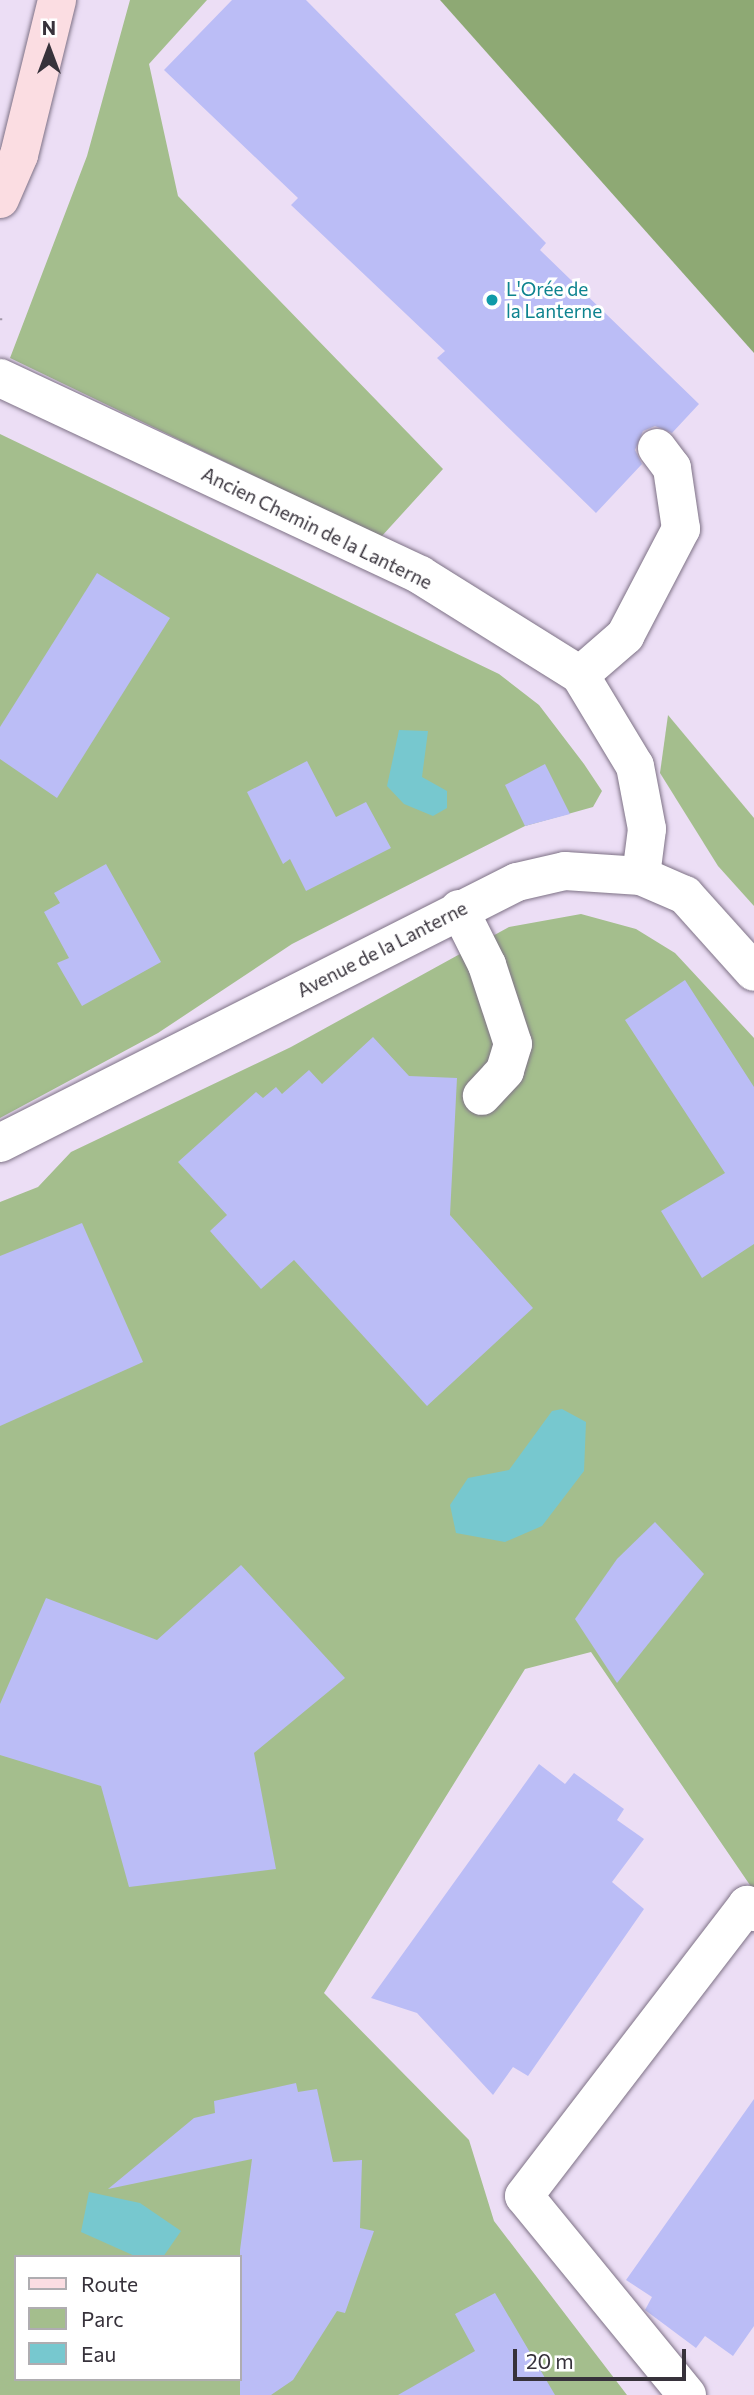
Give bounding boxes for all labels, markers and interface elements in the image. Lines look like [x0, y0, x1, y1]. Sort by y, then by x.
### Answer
north arrow [14, 14, 84, 84]
text: N [42, 16, 56, 39]
place label: L'Orée de la Lanterne [506, 278, 602, 322]
marker: L'Orée de la Lanterne [484, 292, 500, 308]
street label: Ancien Chemin de la Lanterne [198, 462, 436, 594]
street label: Avenue de la Lanterne [293, 896, 471, 1002]
legend [14, 2255, 242, 2381]
text: Route [81, 2271, 138, 2296]
text: Parc [81, 2306, 124, 2331]
scale bar [516, 2336, 689, 2380]
text: Eau [81, 2341, 116, 2366]
text: 20 m [526, 2348, 574, 2373]

